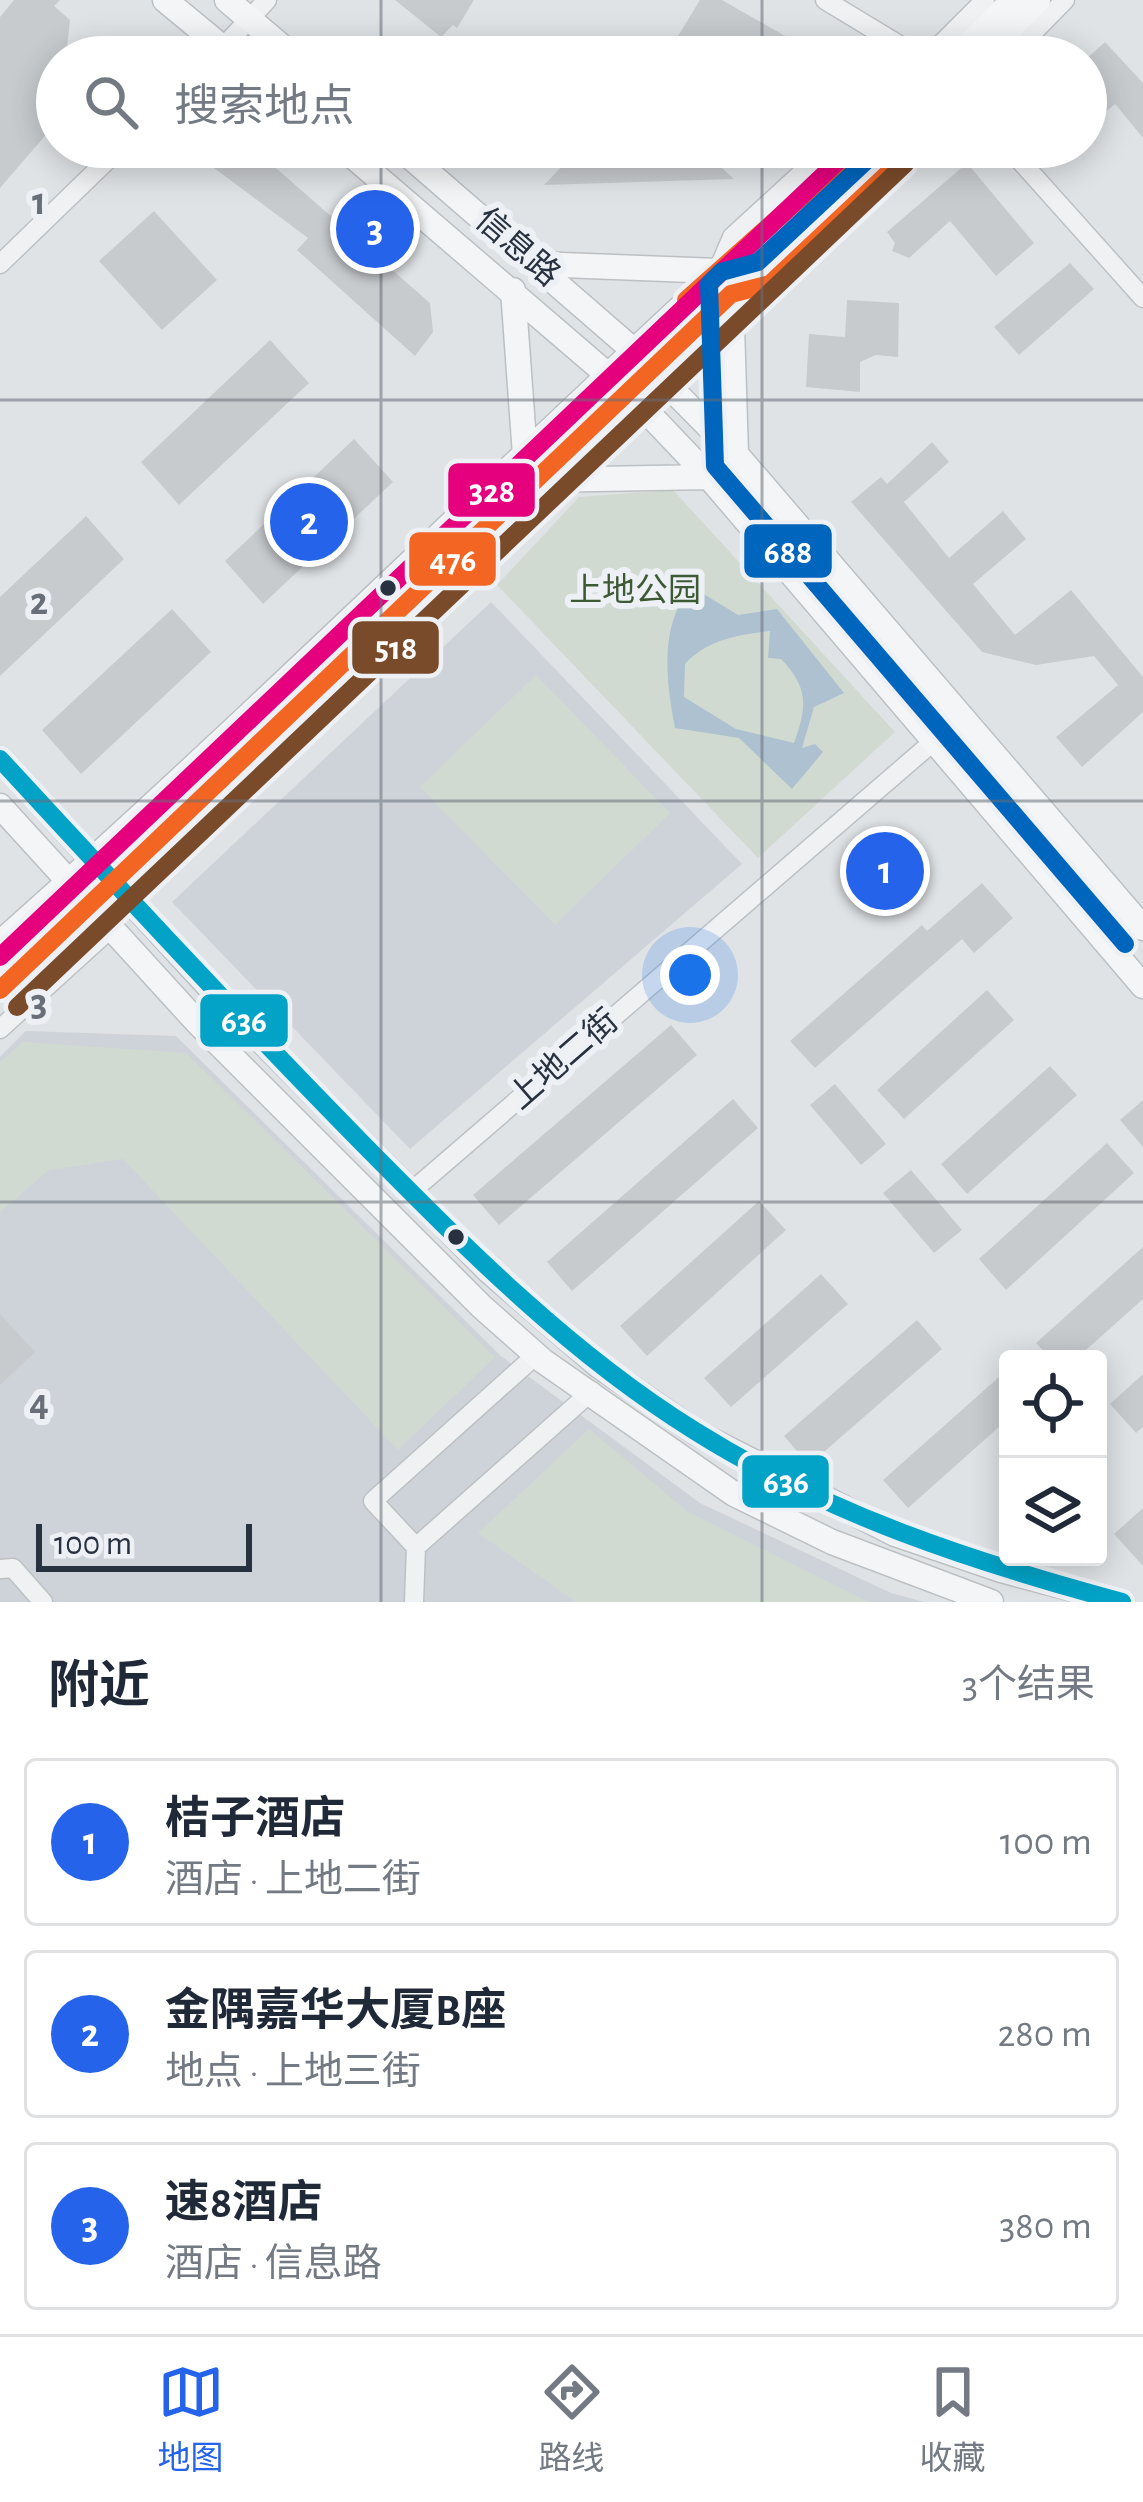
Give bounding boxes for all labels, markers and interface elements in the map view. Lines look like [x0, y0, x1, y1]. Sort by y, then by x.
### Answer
search box [36, 36, 1107, 168]
icon: search [78, 69, 144, 135]
text: 搜索地点 [174, 85, 354, 130]
text: 1 [32, 183, 46, 222]
pin: 3 [336, 184, 414, 274]
street label: 信息路 [469, 201, 567, 293]
line badge: 328 [446, 461, 537, 519]
text: 328 [469, 476, 515, 509]
pin: 2 [270, 477, 348, 567]
line badge: 688 [742, 522, 834, 580]
line badge: 476 [407, 530, 498, 588]
text: 688 [764, 537, 812, 570]
text: 476 [430, 545, 476, 578]
park label: 上地公园 [569, 573, 701, 608]
unlabelled marker [377, 577, 399, 599]
text: 2 [30, 583, 48, 622]
line badge: 518 [350, 619, 441, 676]
text: 518 [375, 633, 417, 666]
pin: 1 [846, 826, 924, 916]
your location [660, 945, 720, 1005]
text: 3 [31, 984, 47, 1023]
line badge: 636 [198, 992, 290, 1049]
street label: 上地二街 [502, 1003, 625, 1116]
text: 636 [221, 1006, 267, 1039]
unlabelled marker [445, 1226, 467, 1248]
map controls [999, 1350, 1107, 1566]
button: locate [999, 1350, 1107, 1458]
text: 4 [29, 1384, 49, 1423]
line badge: 636 [740, 1453, 831, 1510]
button: layers [999, 1458, 1107, 1566]
text: 636 [763, 1467, 809, 1500]
scale bar [36, 1518, 252, 1571]
text: 100 m [54, 1528, 132, 1561]
text: 附近 [48, 1661, 150, 1712]
text: 3个结果 [962, 1666, 1095, 1705]
text: 桔子酒店 [165, 1797, 345, 1842]
text: 1 [83, 1823, 97, 1862]
text: 100 m [1000, 1823, 1092, 1862]
text: 酒店 · 上地二街 [165, 1861, 421, 1900]
text: 金隅嘉华大厦B座 [165, 1989, 506, 2034]
text: 2 [81, 2015, 99, 2054]
text: 280 m [998, 2015, 1092, 2054]
text: 地点 · 上地三街 [165, 2053, 421, 2092]
text: 速8酒店 [165, 2181, 322, 2226]
text: 3 [82, 2207, 98, 2246]
text: 380 m [999, 2207, 1092, 2246]
text: 酒店 · 信息路 [165, 2245, 382, 2284]
tab: 地图 [158, 2359, 224, 2480]
tab: 路线 [539, 2359, 605, 2480]
tab: 收藏 [920, 2359, 986, 2480]

